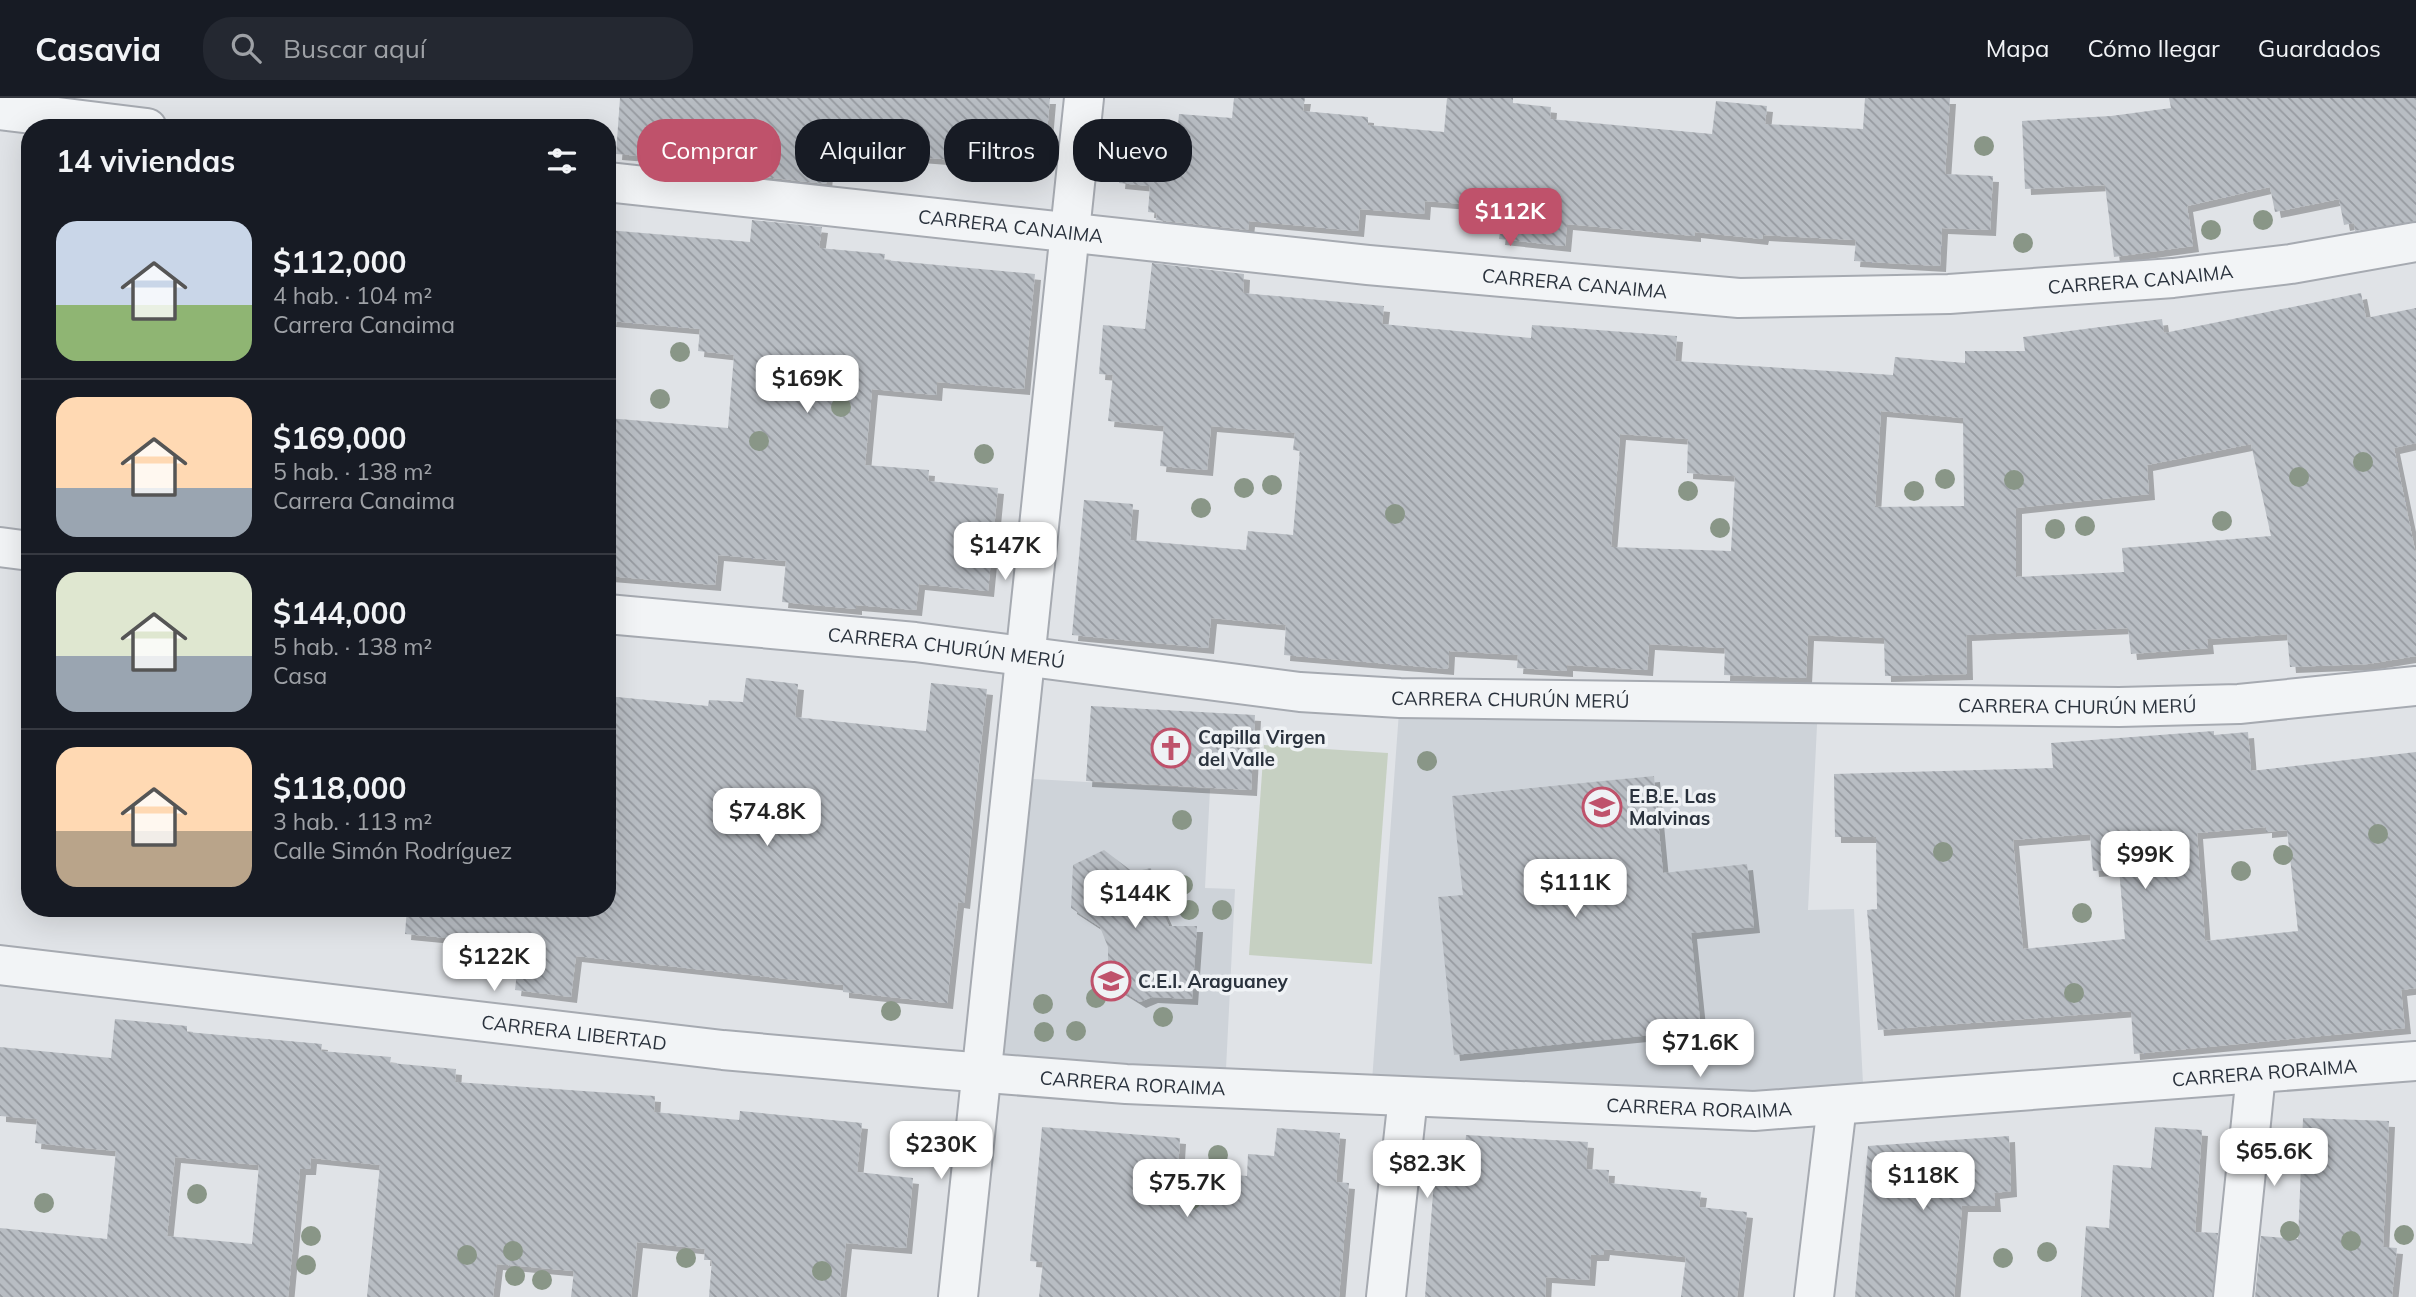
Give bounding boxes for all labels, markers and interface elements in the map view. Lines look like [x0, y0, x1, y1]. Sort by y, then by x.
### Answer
search box [203, 17, 693, 80]
text: Casavia [35, 28, 161, 69]
icon: search [227, 29, 265, 67]
text: Buscar aquí [283, 32, 426, 65]
text: Mapa [1986, 33, 2049, 63]
text: Cómo llegar [2087, 33, 2220, 63]
text: Guardados [2258, 33, 2381, 63]
chip: Comprar [637, 119, 781, 182]
chip: Alquilar [795, 119, 930, 182]
chip: Filtros [944, 119, 1059, 182]
chip: Nuevo [1073, 119, 1192, 182]
text: 14 viviendas [56, 142, 235, 180]
icon: filters [543, 142, 581, 180]
pin: $112K [1461, 188, 1559, 248]
text: $112K [1475, 196, 1545, 225]
street label: CARRERA CANAIMA [917, 204, 1104, 248]
text: $112,000 [273, 243, 406, 281]
icon: home [112, 249, 196, 333]
street label: CARRERA CANAIMA [2047, 259, 2234, 299]
street label: CARRERA CANAIMA [1481, 263, 1668, 304]
text: 4 hab. · 104 m² [273, 281, 432, 310]
text: Carrera Canaima [273, 310, 455, 339]
pin: $169K [758, 356, 856, 415]
text: $169K [772, 363, 842, 392]
text: $169,000 [273, 419, 406, 457]
icon: home [112, 425, 196, 509]
text: 5 hab. · 138 m² [273, 457, 432, 486]
text: Carrera Canaima [273, 486, 455, 515]
pin: $147K [956, 522, 1054, 582]
text: $147K [970, 530, 1040, 559]
text: $144,000 [273, 594, 406, 632]
icon: home [112, 600, 196, 684]
street label: CARRERA CHURÚN MERÚ [827, 622, 1066, 673]
text: 5 hab. · 138 m² [273, 632, 432, 661]
text: Casa [273, 661, 327, 690]
street label: CARRERA CHURÚN MERÚ [1391, 685, 1630, 713]
street label: CARRERA CHURÚN MERÚ [1958, 693, 2197, 719]
place label: Capilla Virgen del Valle [1198, 725, 1326, 771]
church icon: Capilla Virgen del Valle [1150, 727, 1192, 769]
text: $118,000 [273, 769, 406, 807]
icon: home [112, 775, 196, 859]
place label: E.B.E. Las Malvinas [1629, 784, 1716, 830]
school or university icon: E.B.E. Las Malvinas [1581, 786, 1623, 828]
pin: $74.8K [710, 788, 824, 848]
text: $74.8K [729, 796, 805, 825]
text: 3 hab. · 113 m² [273, 807, 432, 836]
pin: $99K [2104, 832, 2186, 891]
text: Calle Simón Rodríguez [273, 836, 512, 865]
text: $99K [2117, 839, 2173, 868]
pin: $111K [1526, 860, 1624, 919]
text: $111K [1540, 867, 1610, 896]
pin: $144K [1086, 870, 1184, 930]
text: $144K [1100, 878, 1170, 907]
pin: $122K [445, 934, 543, 993]
text: $122K [459, 941, 529, 970]
school or university icon: C.E.I. Araguaney [1090, 960, 1132, 1002]
place label: C.E.I. Araguaney [1138, 969, 1288, 993]
street label: CARRERA LIBERTAD [480, 1010, 668, 1055]
pin: $71.6K [1643, 1020, 1757, 1079]
text: $71.6K [1662, 1027, 1738, 1056]
street label: CARRERA RORAIMA [2171, 1053, 2358, 1091]
street label: CARRERA RORAIMA [1039, 1065, 1226, 1100]
street label: CARRERA RORAIMA [1606, 1093, 1793, 1123]
pin: $230K [892, 1122, 990, 1181]
pin: $65.6K [2217, 1128, 2331, 1188]
text: $230K [906, 1129, 976, 1158]
text: $65.6K [2236, 1136, 2312, 1165]
pin: $82.3K [1370, 1140, 1484, 1200]
text: $82.3K [1389, 1148, 1465, 1177]
pin: $118K [1874, 1152, 1972, 1212]
pin: $75.7K [1130, 1160, 1244, 1219]
text: $118K [1888, 1160, 1958, 1189]
text: $75.7K [1149, 1167, 1225, 1196]

